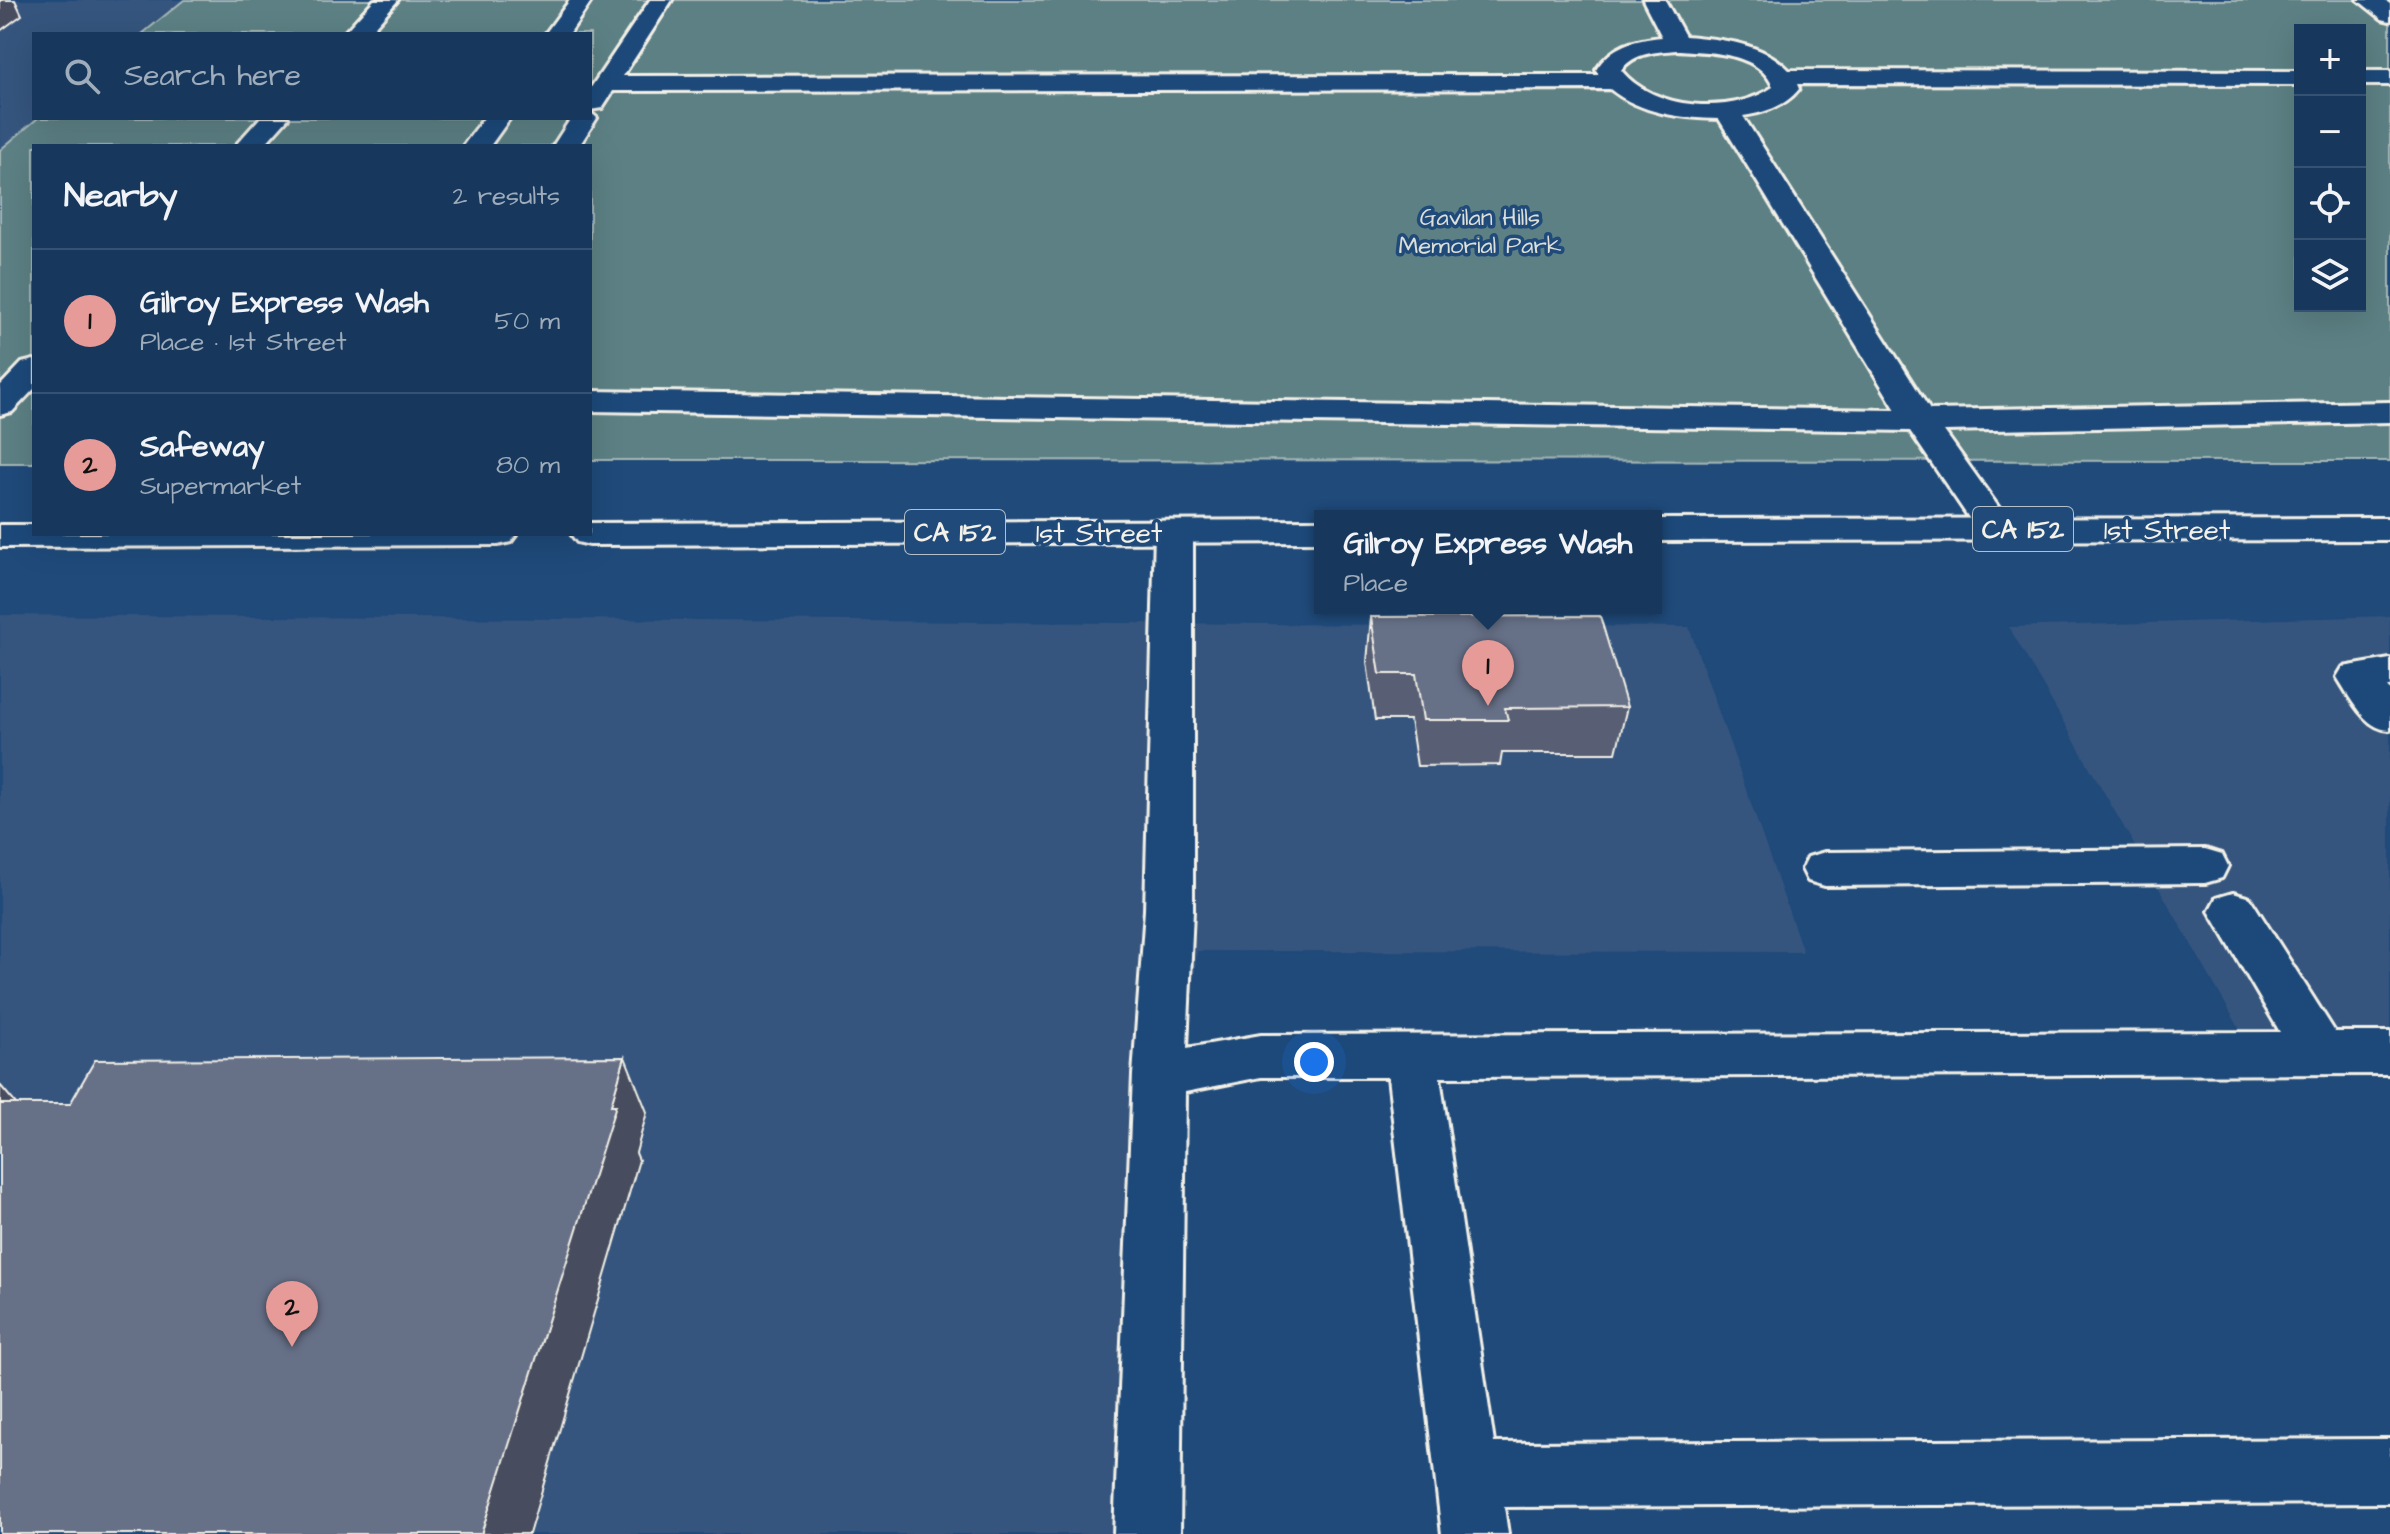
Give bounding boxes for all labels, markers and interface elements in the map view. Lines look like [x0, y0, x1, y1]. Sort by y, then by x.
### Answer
map controls [2294, 24, 2366, 312]
button: + [2294, 24, 2366, 96]
search box [32, 32, 592, 120]
icon: search [60, 54, 104, 98]
text: Search here [124, 55, 301, 97]
button: − [2294, 96, 2366, 168]
button: locate [2294, 168, 2366, 240]
text: Nearby [64, 172, 178, 220]
text: 2 results [452, 178, 560, 214]
park label: Gavilan Hills Memorial Park [1399, 201, 1562, 263]
button: layers [2294, 240, 2366, 312]
text: Gilroy Express Wash [140, 282, 429, 324]
text: 1 [88, 303, 92, 339]
text: 50 m [495, 303, 560, 339]
text: Place · 1st Street [140, 324, 346, 360]
text: Safeway [140, 426, 265, 468]
text: 2 [83, 447, 97, 483]
text: 80 m [496, 447, 560, 483]
text: Supermarket [140, 468, 301, 504]
road number: CA 152 [1973, 507, 2073, 551]
road number: CA 152 [905, 510, 1005, 554]
popup [1314, 510, 1662, 614]
street label: 1st Street [2104, 511, 2231, 550]
street label: 1st Street [1036, 514, 1163, 553]
text: Gilroy Express Wash [1344, 523, 1632, 565]
text: Place [1344, 565, 1408, 601]
pin: 1 [1462, 640, 1514, 706]
your location [1294, 1042, 1334, 1082]
pin: 2 [266, 1281, 318, 1347]

